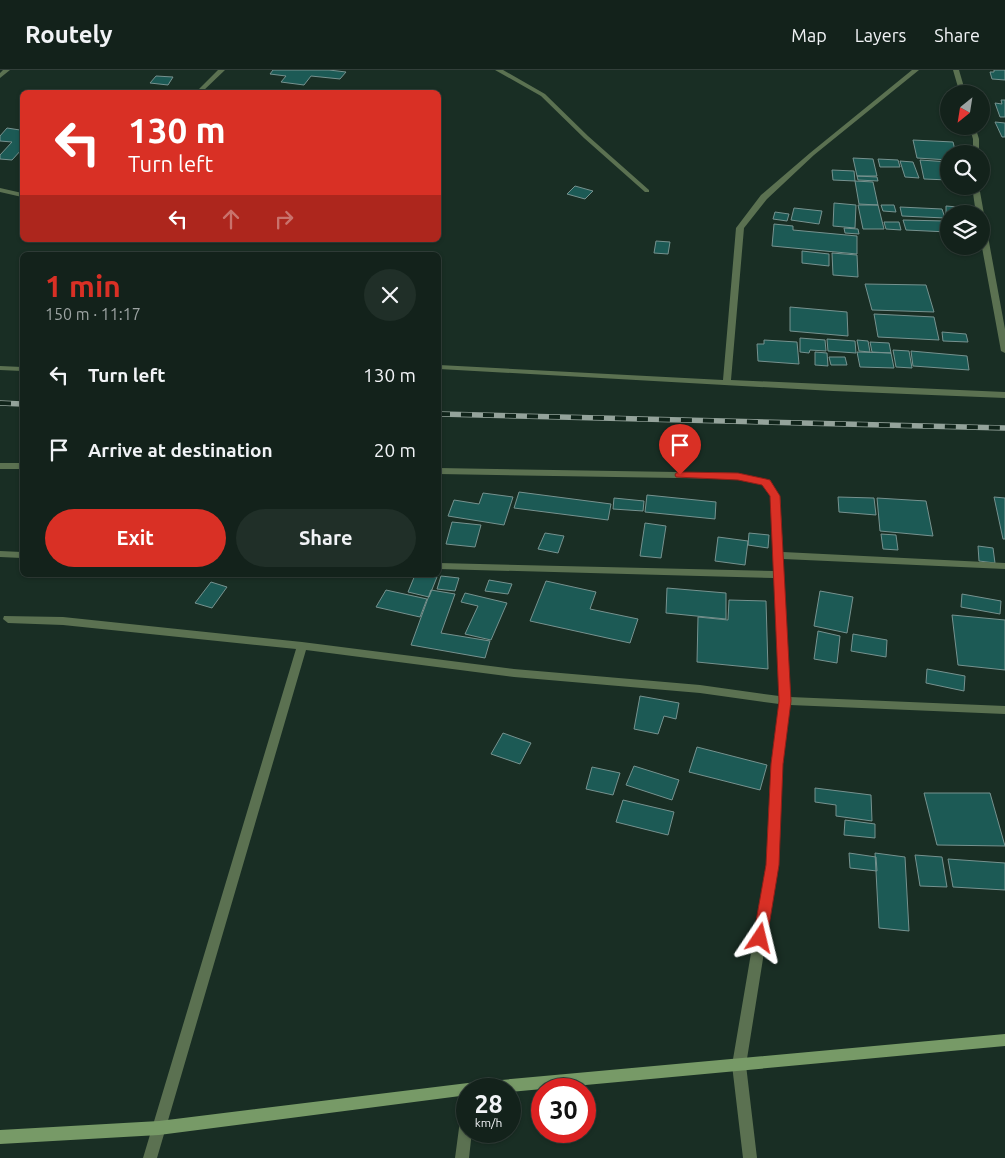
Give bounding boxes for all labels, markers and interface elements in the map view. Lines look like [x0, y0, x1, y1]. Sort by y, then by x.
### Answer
text: Routely [25, 21, 112, 48]
text: Map [791, 25, 827, 45]
text: Layers [855, 25, 906, 45]
text: Share [934, 25, 980, 45]
north arrow [940, 85, 990, 135]
map controls [940, 85, 990, 255]
icon: left [45, 110, 110, 175]
text: 130 m [128, 110, 226, 150]
button: search [940, 145, 990, 195]
text: Turn left [128, 151, 213, 176]
icon: left [164, 205, 192, 233]
icon: ahead [217, 205, 245, 233]
icon: right [270, 205, 298, 233]
button: layers [940, 205, 990, 255]
text: 1 min [45, 269, 121, 303]
button: close [364, 269, 416, 321]
text: 150 m · 11:17 [45, 305, 141, 323]
icon: left [45, 361, 73, 389]
text: Turn left [88, 364, 166, 386]
text: 130 m [363, 364, 416, 386]
pin [659, 424, 701, 475]
icon: arrive [666, 431, 694, 459]
icon: arrive [45, 436, 73, 464]
text: Arrive at destination [88, 439, 273, 461]
text: 20 m [374, 439, 416, 461]
button: Exit [45, 509, 226, 567]
button: Share [236, 509, 416, 567]
position arrow [733, 911, 785, 963]
speed limit sign: 30 [531, 1078, 596, 1143]
text: 28 [474, 1090, 503, 1118]
text: km/h [475, 1116, 502, 1129]

